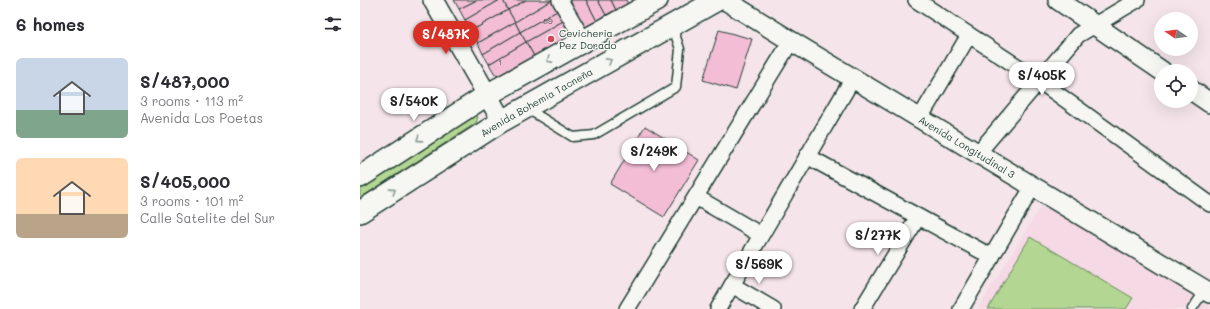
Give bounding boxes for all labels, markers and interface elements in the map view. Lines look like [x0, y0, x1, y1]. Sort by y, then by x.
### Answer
north arrow [1154, 12, 1198, 56]
map controls [1154, 12, 1198, 108]
text: 6 homes [16, 13, 85, 35]
icon: filters [322, 13, 344, 35]
house number: 59 [543, 16, 553, 26]
pin: S/487K [413, 21, 479, 55]
text: S/487K [422, 25, 470, 42]
place label: Cevicheria Pez Dorado [559, 26, 616, 52]
marker: Cevicheria Pez Dorado [546, 34, 556, 44]
one-way arrow [546, 55, 554, 62]
house number: 1 [498, 57, 502, 67]
one-way arrow [605, 58, 612, 65]
pin: S/405K [1009, 62, 1075, 96]
street label: Avenida Bohemia Tacneña [478, 64, 595, 140]
button: locate [1154, 64, 1198, 108]
text: S/405K [1018, 66, 1066, 83]
text: S/487,000 [140, 70, 229, 92]
icon: home [48, 74, 96, 122]
pin: S/540K [381, 88, 447, 122]
text: 3 rooms · 113 m² [140, 92, 243, 109]
text: S/540K [390, 92, 438, 109]
text: Avenida Los Poetas [140, 109, 263, 126]
street label: Avenida Longitudinal 3 [916, 112, 1018, 181]
one-way arrow [416, 134, 423, 142]
pin: S/249K [621, 138, 687, 172]
text: S/249K [630, 142, 678, 159]
text: S/405,000 [140, 170, 230, 192]
icon: home [48, 174, 96, 222]
one-way arrow [389, 188, 396, 196]
text: 3 rooms · 101 m² [140, 192, 243, 209]
text: Calle Satelite del Sur [140, 209, 275, 226]
pin: S/277K [845, 222, 911, 256]
text: S/277K [855, 226, 901, 243]
pin: S/569K [726, 251, 792, 285]
text: S/569K [735, 255, 783, 272]

